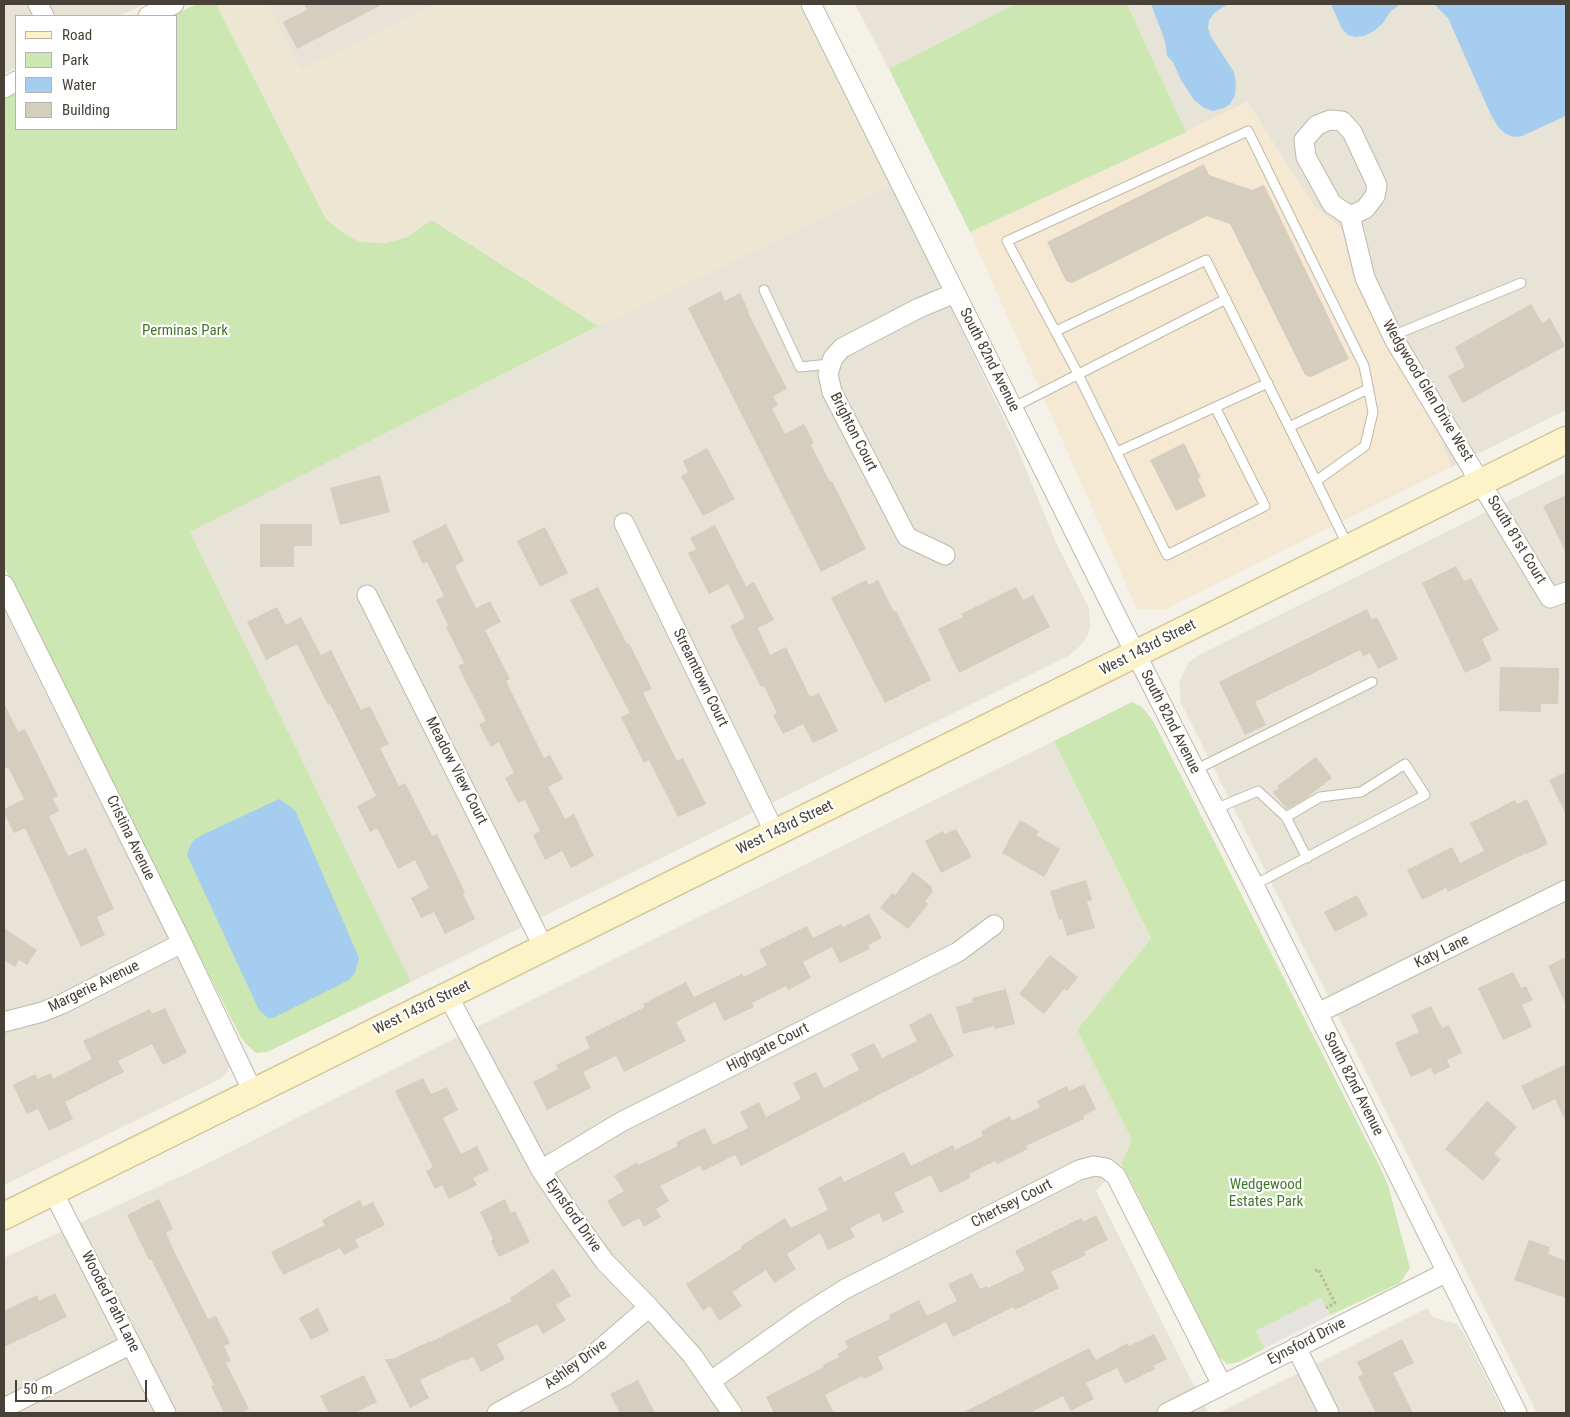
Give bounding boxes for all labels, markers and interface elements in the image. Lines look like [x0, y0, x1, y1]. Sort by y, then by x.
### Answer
legend [15, 15, 178, 130]
text: Road [62, 26, 92, 44]
text: Park [62, 51, 89, 69]
text: Water [62, 76, 96, 94]
text: Building [62, 101, 110, 119]
street label: South 82nd Avenue [955, 305, 1023, 415]
street label: Wedgwood Glen Drive West [1378, 317, 1476, 465]
park label: Perminas Park [142, 322, 228, 340]
street label: Brighton Court [825, 390, 881, 474]
street label: South 81st Court [1483, 493, 1549, 587]
street label: West 143rd Street [1097, 616, 1199, 680]
street label: Streamtown Court [668, 626, 732, 730]
street label: South 82nd Avenue [1136, 667, 1204, 777]
street label: Meadow View Court [421, 714, 491, 828]
street label: Cristina Avenue [102, 793, 158, 883]
street label: West 143rd Street [734, 797, 836, 859]
street label: Katy Lane [1412, 931, 1472, 973]
street label: Margerie Avenue [46, 957, 142, 1017]
street label: West 143rd Street [371, 977, 473, 1039]
street label: Highgate Court [724, 1020, 812, 1076]
street label: South 82nd Avenue [1319, 1029, 1387, 1139]
street label: Eynsford Drive [541, 1176, 605, 1256]
street label: Chertsey Court [969, 1176, 1055, 1232]
park label: Wedgewood Estates Park [1229, 1176, 1303, 1211]
street label: Wooded Path Lane [77, 1249, 143, 1355]
street label: Eynsford Drive [1265, 1315, 1349, 1369]
street label: Ashley Drive [541, 1336, 611, 1394]
scale bar [18, 1370, 150, 1402]
text: 50 m [23, 1380, 53, 1398]

